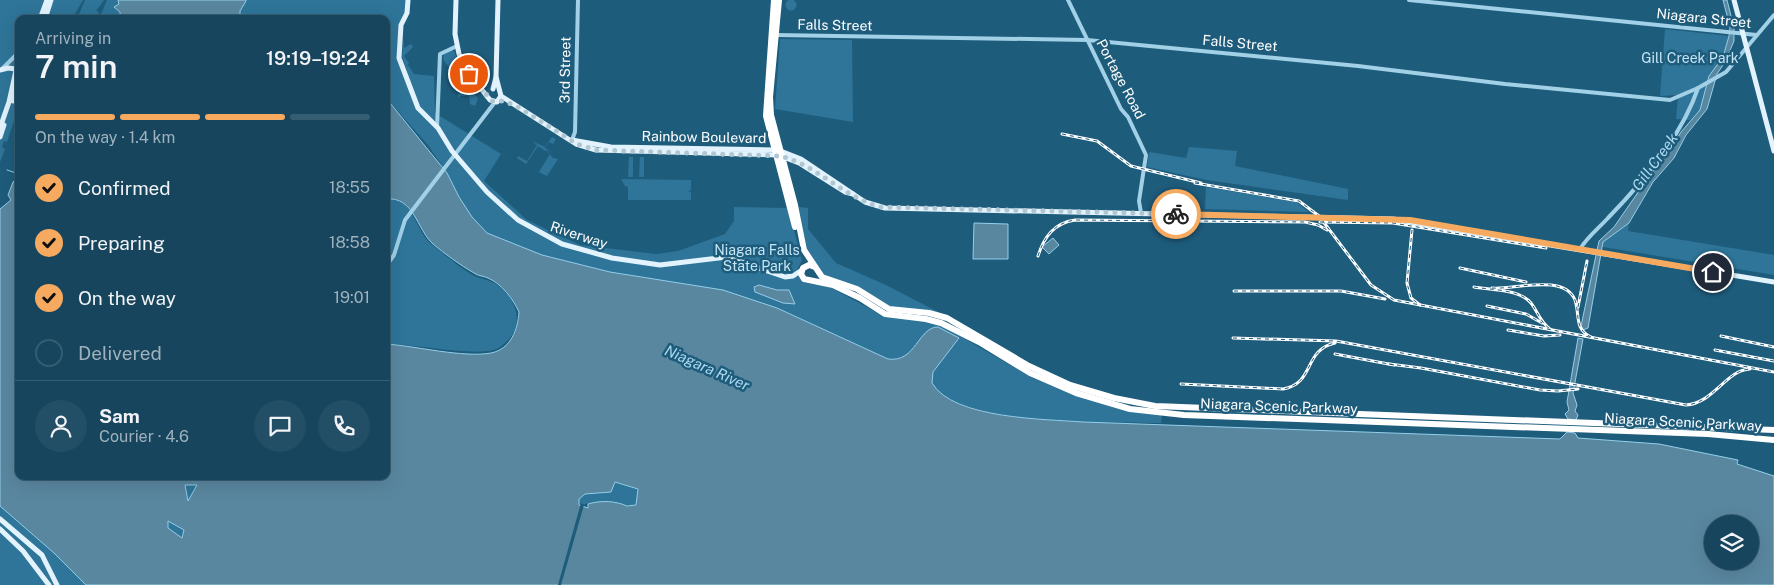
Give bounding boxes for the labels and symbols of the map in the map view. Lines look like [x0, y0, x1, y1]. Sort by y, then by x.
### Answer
street label: Niagara Street [1656, 5, 1752, 31]
street label: Falls Street [797, 16, 873, 34]
street label: Falls Street [1202, 32, 1278, 54]
street label: 3rd Street [556, 36, 574, 104]
street label: Portage Road [1093, 36, 1149, 122]
park label: Gill Creek Park [1641, 50, 1739, 66]
pin [448, 53, 490, 95]
street label: Rainbow Boulevard [642, 128, 766, 146]
water label: Gill Creek [1628, 129, 1682, 194]
courier [1151, 189, 1201, 239]
street label: Riverway [548, 218, 610, 252]
park label: Niagara Falls State Park [714, 242, 800, 274]
pin [1692, 251, 1734, 293]
water label: Niagara River [662, 341, 752, 394]
street label: Niagara Scenic Parkway [1200, 395, 1358, 417]
street label: Niagara Scenic Parkway [1604, 410, 1763, 434]

